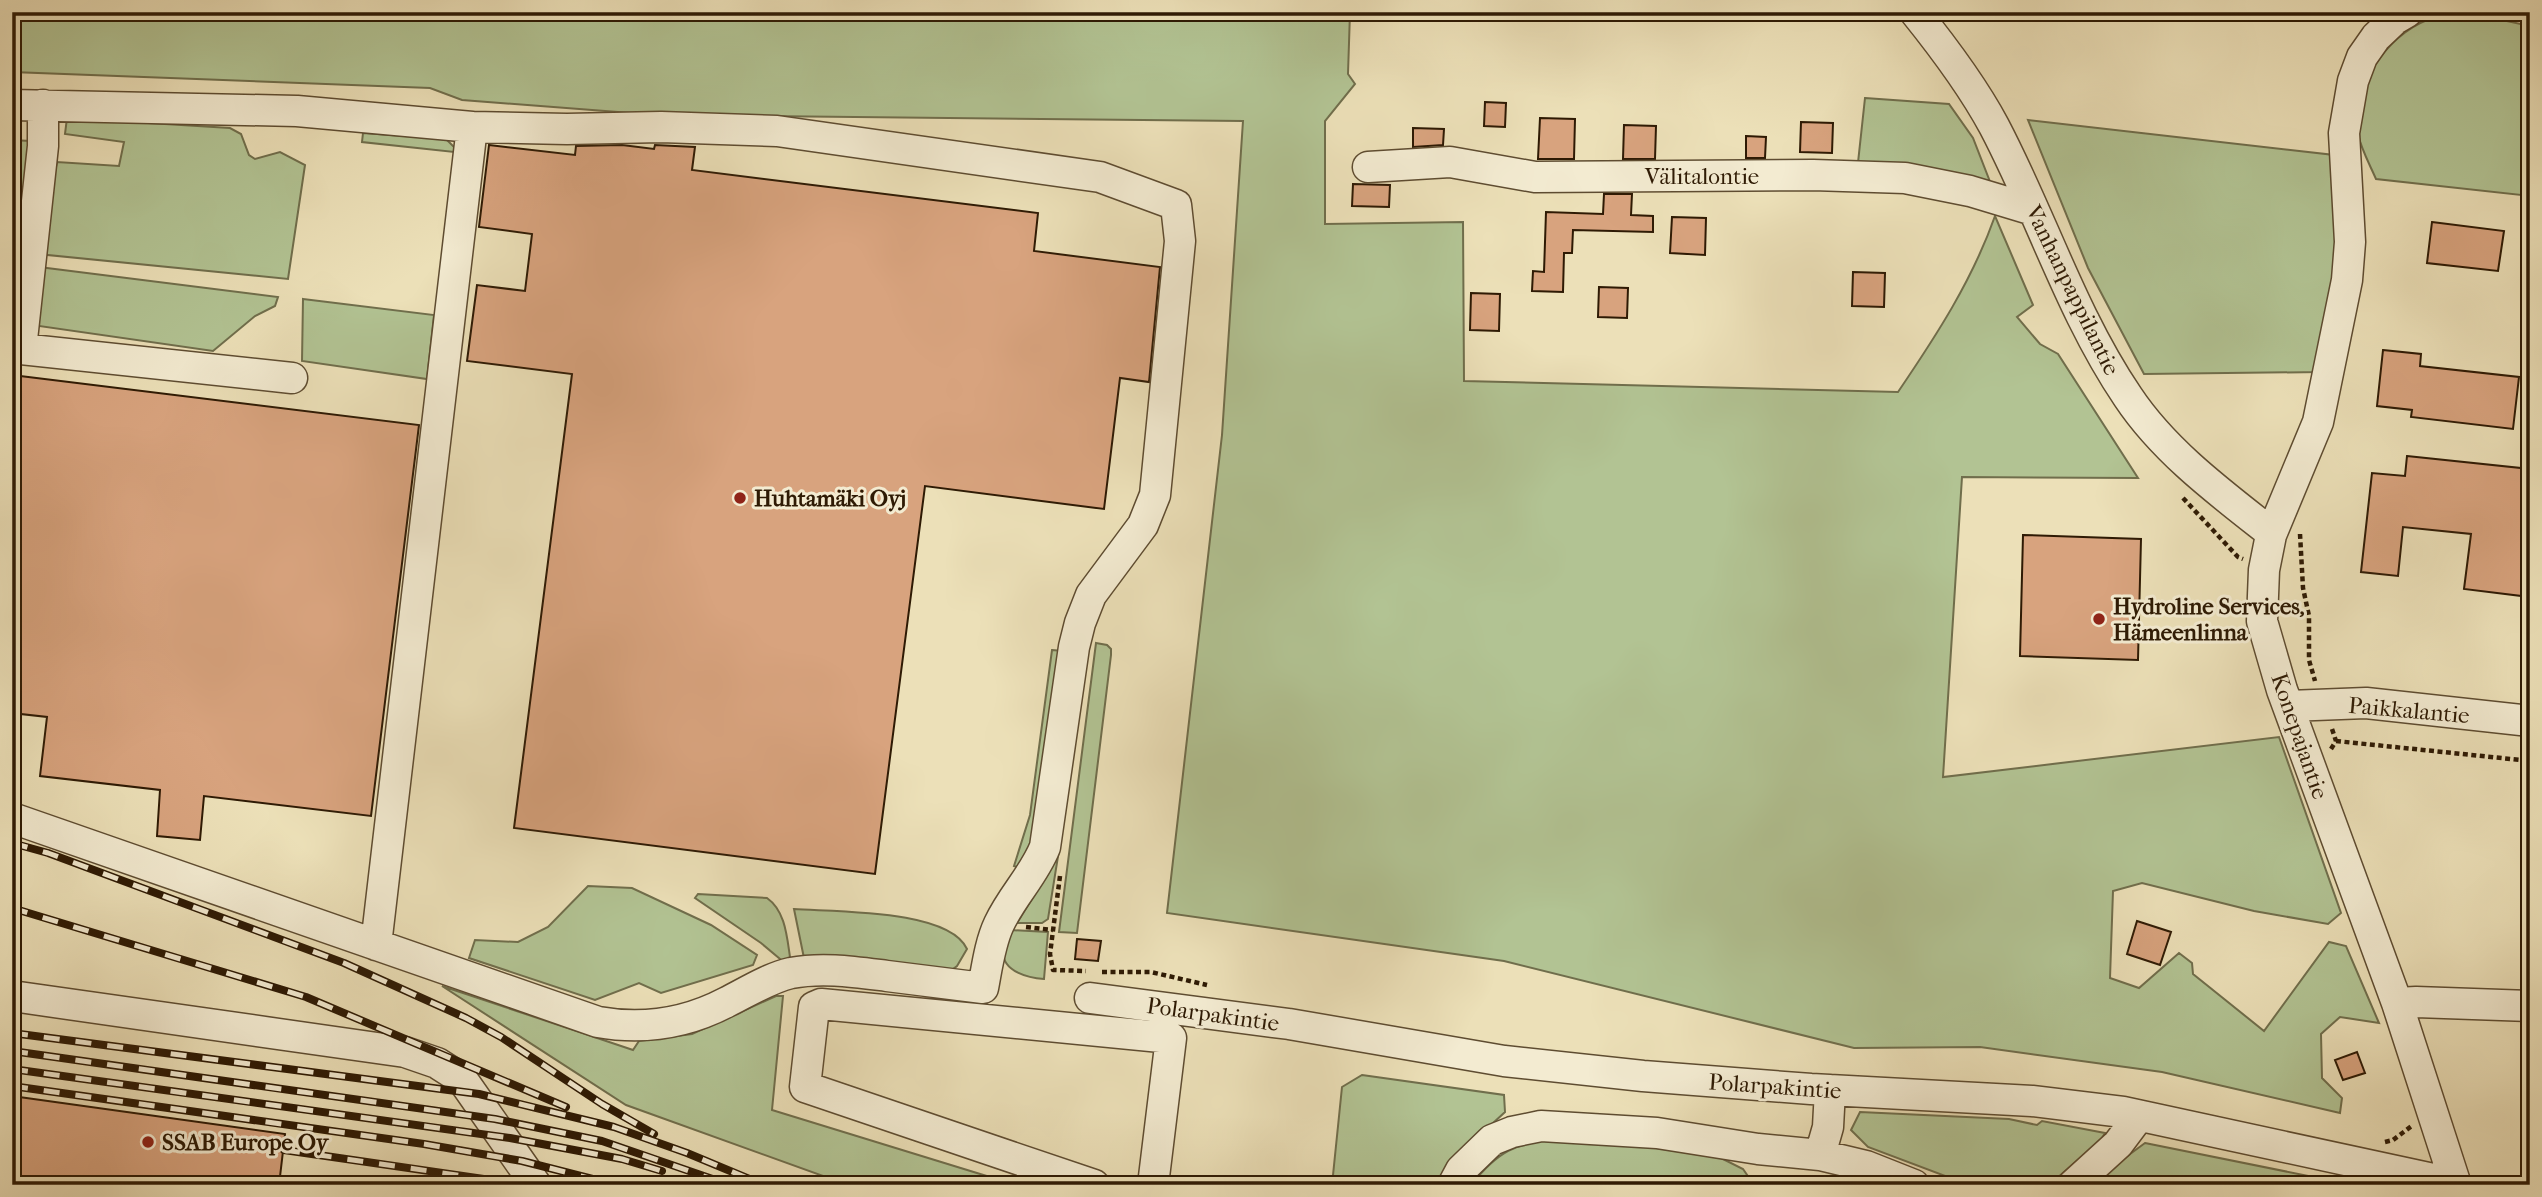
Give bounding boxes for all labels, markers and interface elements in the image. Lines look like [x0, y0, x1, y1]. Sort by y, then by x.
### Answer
street label: Välitalontie [1644, 163, 1759, 190]
street label: Vanhanpappilantie [2019, 200, 2125, 380]
place label: Huhtamäki Oyj [754, 485, 906, 512]
marker: Huhtamäki Oyj [732, 490, 748, 506]
place label: Hydroline Services, Hämeenlinna [2113, 593, 2305, 646]
marker: Hydroline Services, Hämeenlinna [2091, 611, 2107, 627]
street label: Konepajantie [2265, 670, 2334, 803]
street label: Paikkalantie [2347, 692, 2471, 729]
street label: Polarpakintie [1145, 992, 1281, 1037]
street label: Polarpakintie [1707, 1068, 1842, 1105]
place label: SSAB Europe Oy [162, 1129, 330, 1156]
marker: SSAB Europe Oy [140, 1134, 156, 1150]

